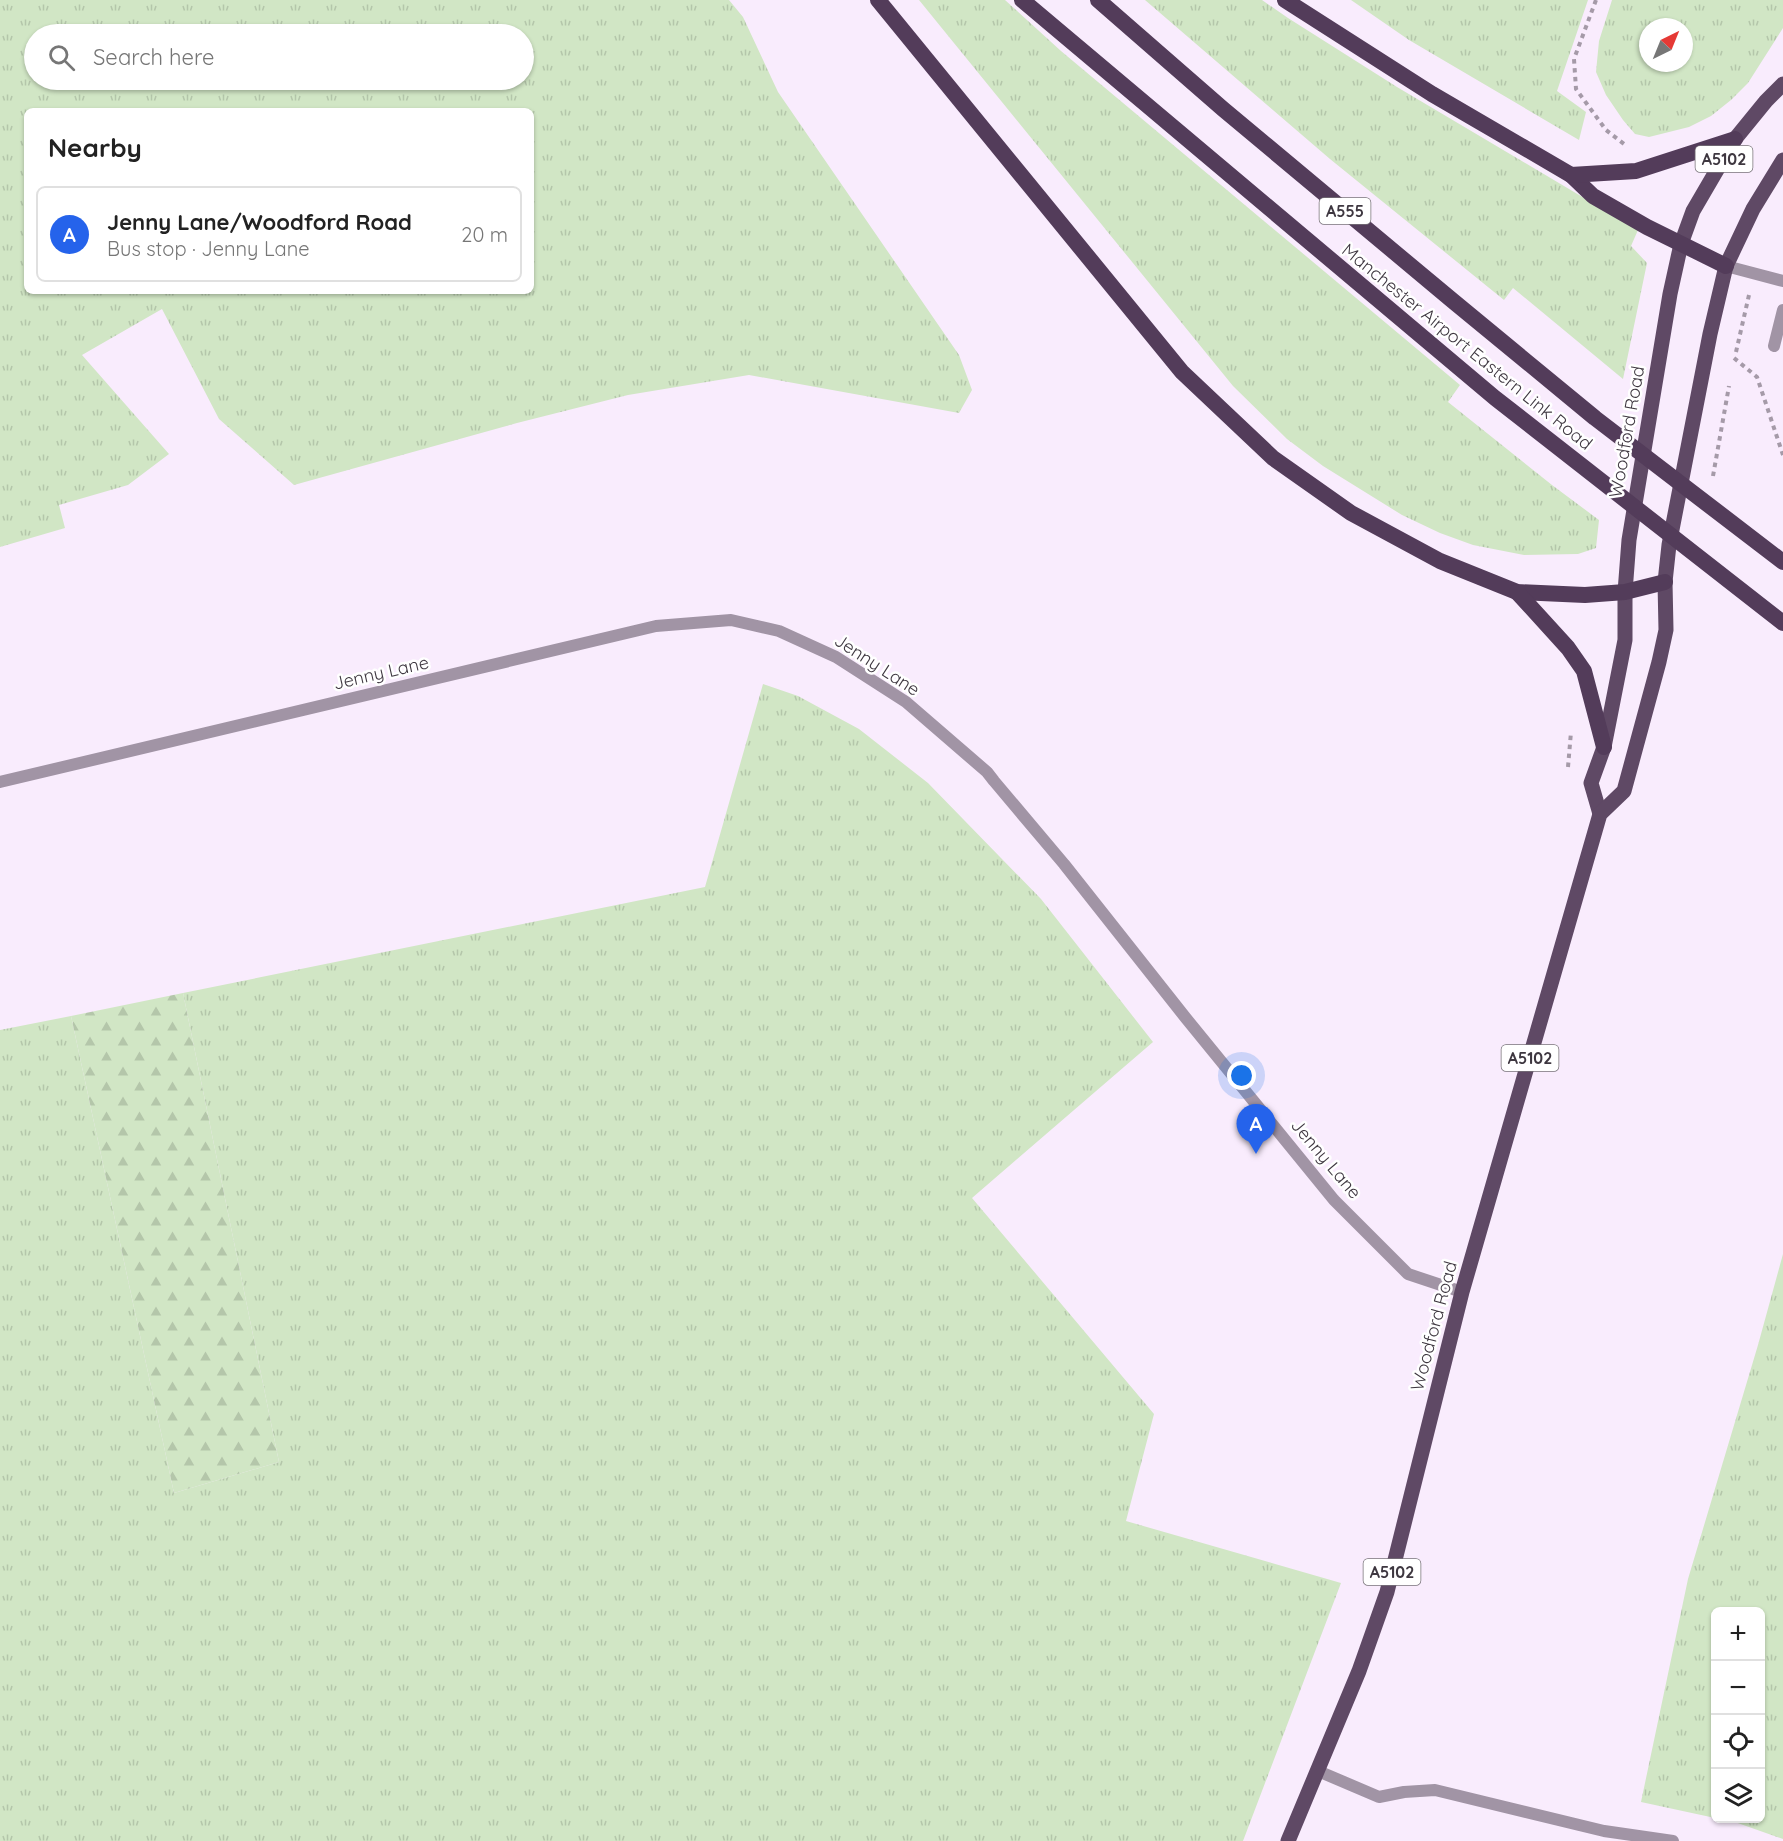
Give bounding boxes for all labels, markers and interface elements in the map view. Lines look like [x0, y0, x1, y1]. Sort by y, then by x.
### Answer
north arrow [1639, 18, 1693, 72]
search box [24, 24, 534, 90]
icon: search [45, 41, 78, 74]
text: Search here [93, 43, 214, 71]
text: Nearby [48, 131, 142, 164]
road number: A5102 [1696, 146, 1752, 172]
road number: A555 [1320, 198, 1370, 224]
text: Jenny Lane/Woodford Road [107, 208, 412, 236]
text: A [63, 222, 76, 247]
text: 20 m [461, 222, 508, 247]
text: Bus stop · Jenny Lane [107, 236, 310, 261]
street label: Manchester Airport Eastern Link Road [1337, 238, 1597, 455]
street label: Woodford Road [1604, 364, 1649, 500]
street label: Jenny Lane [830, 628, 924, 701]
street label: Jenny Lane [331, 650, 431, 695]
road number: A5102 [1502, 1045, 1558, 1071]
your location [1227, 1061, 1256, 1090]
pin: A [1236, 1104, 1276, 1154]
street label: Jenny Lane [1286, 1114, 1366, 1203]
street label: Woodford Road [1405, 1258, 1462, 1393]
road number: A5102 [1364, 1559, 1420, 1585]
map controls [1711, 1607, 1765, 1823]
button: + [1711, 1607, 1765, 1661]
button: − [1711, 1661, 1765, 1715]
button: locate [1711, 1715, 1765, 1769]
button: layers [1711, 1769, 1765, 1823]

